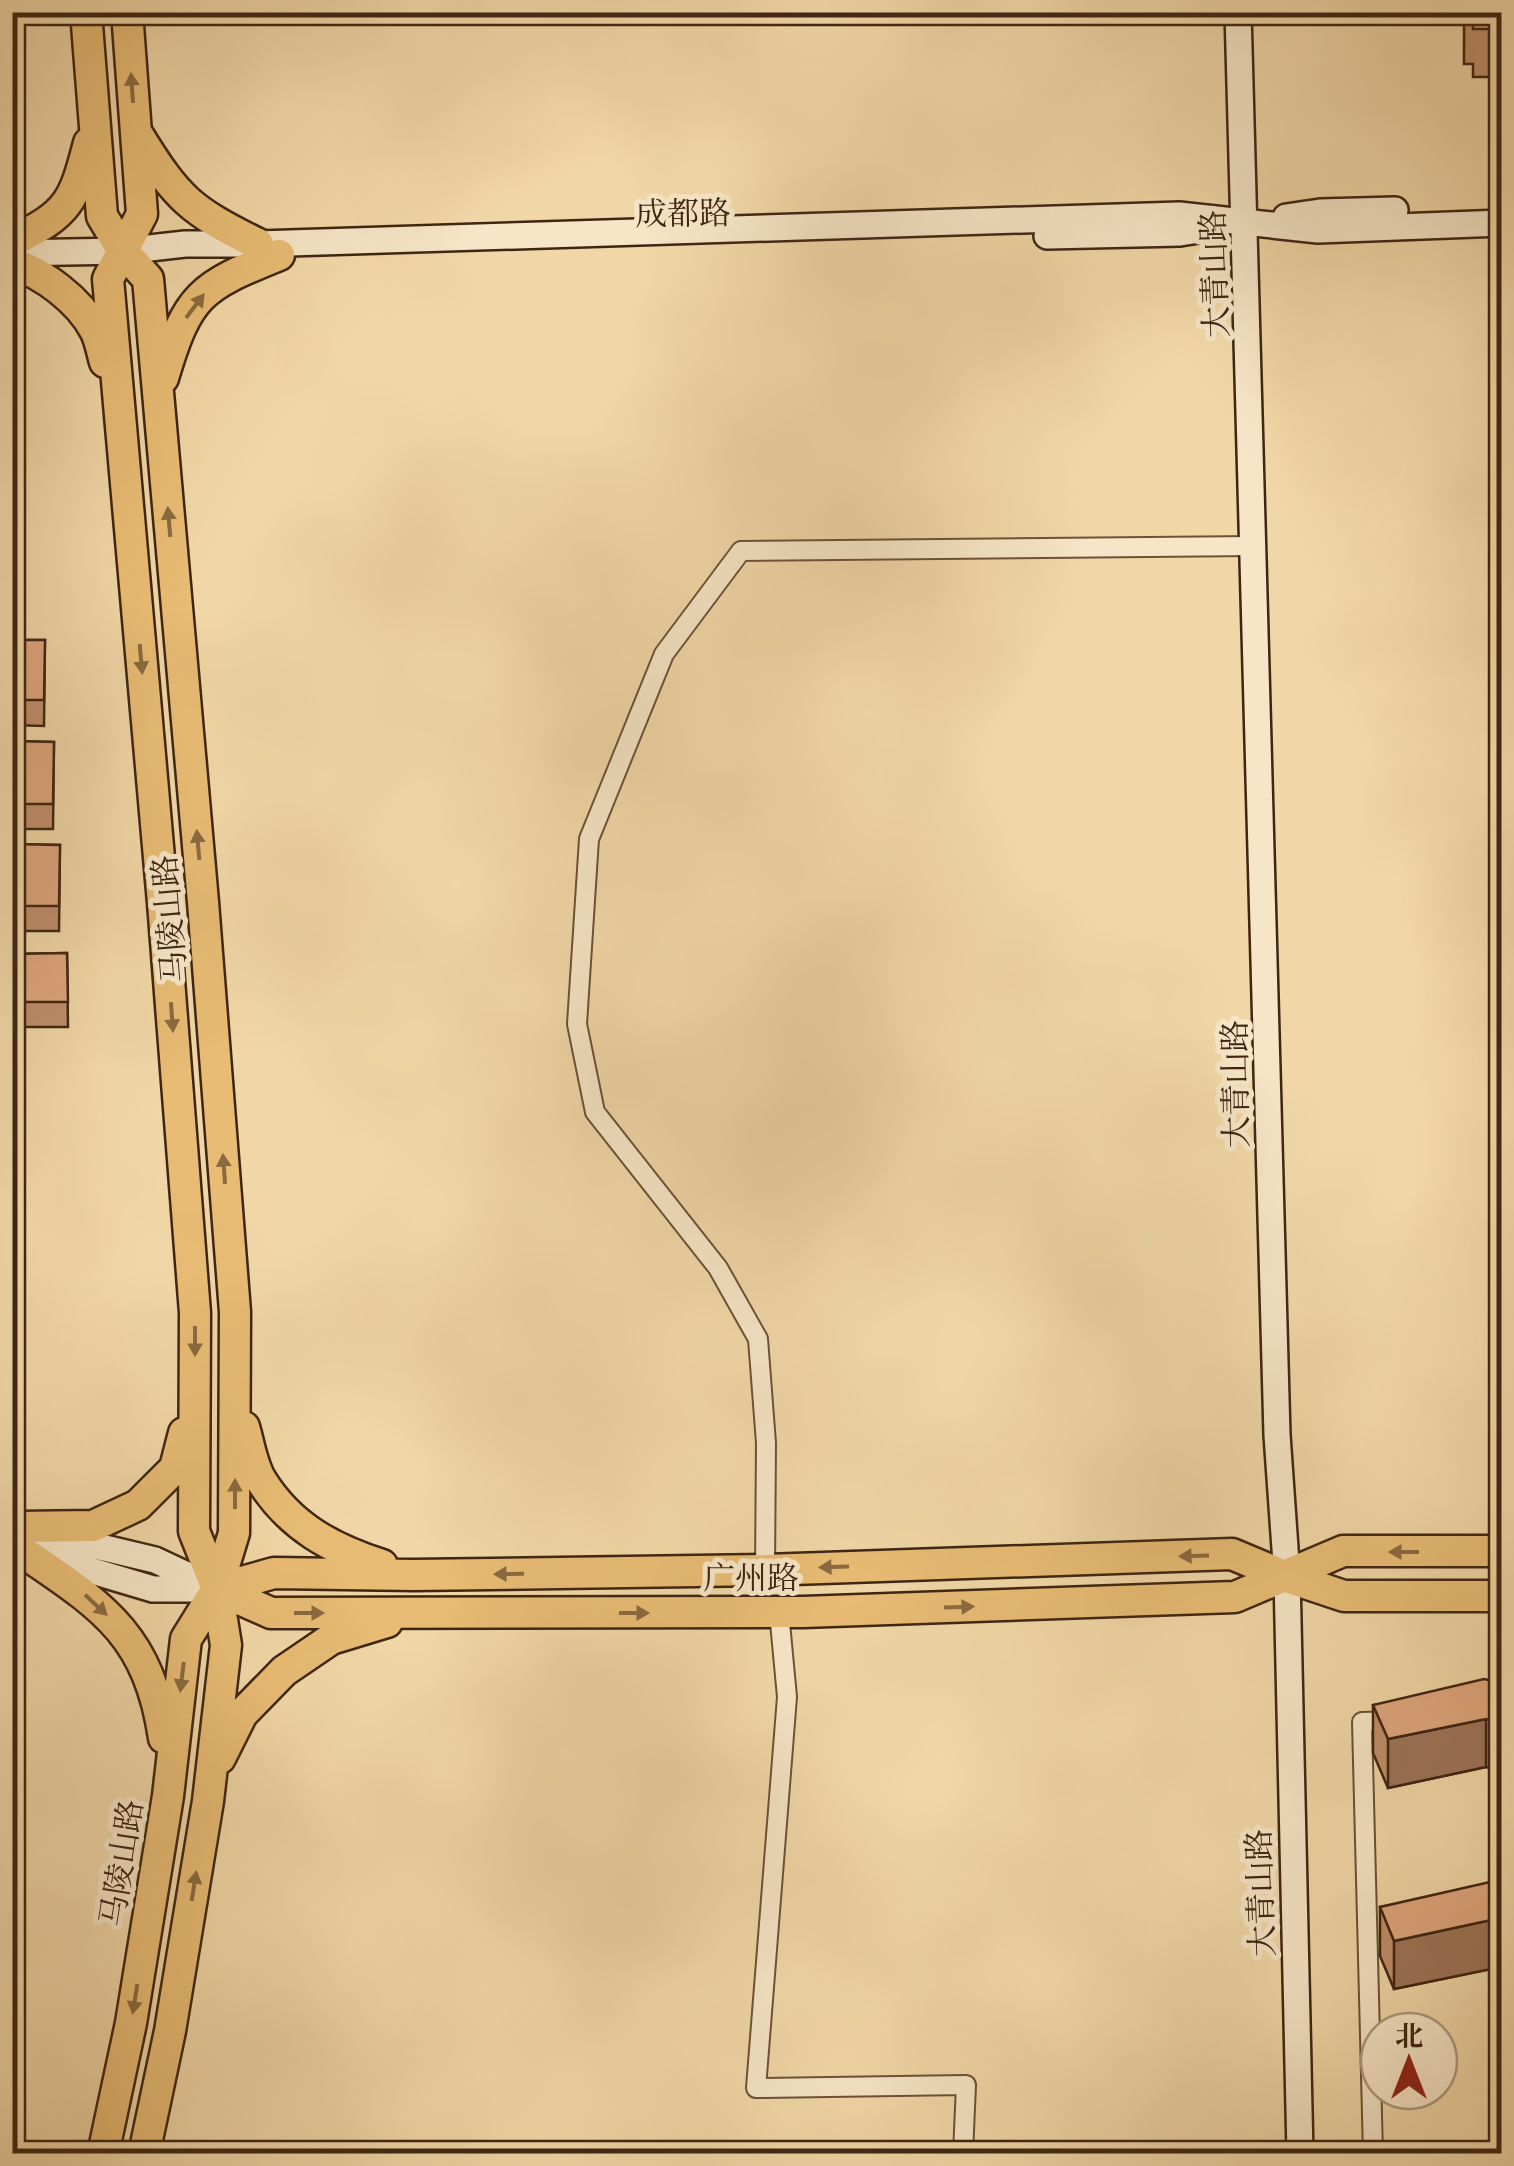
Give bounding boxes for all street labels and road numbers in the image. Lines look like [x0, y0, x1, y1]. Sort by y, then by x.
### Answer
street label: 成都路 [635, 189, 731, 237]
street label: 大青山路 [1188, 209, 1240, 339]
street label: 马陵山路 [140, 853, 198, 985]
street label: 大青山路 [1210, 1020, 1260, 1148]
street label: 广州路 [703, 1554, 799, 1601]
street label: 马陵山路 [88, 1796, 154, 1930]
street label: 大青山路 [1234, 1828, 1286, 1958]

